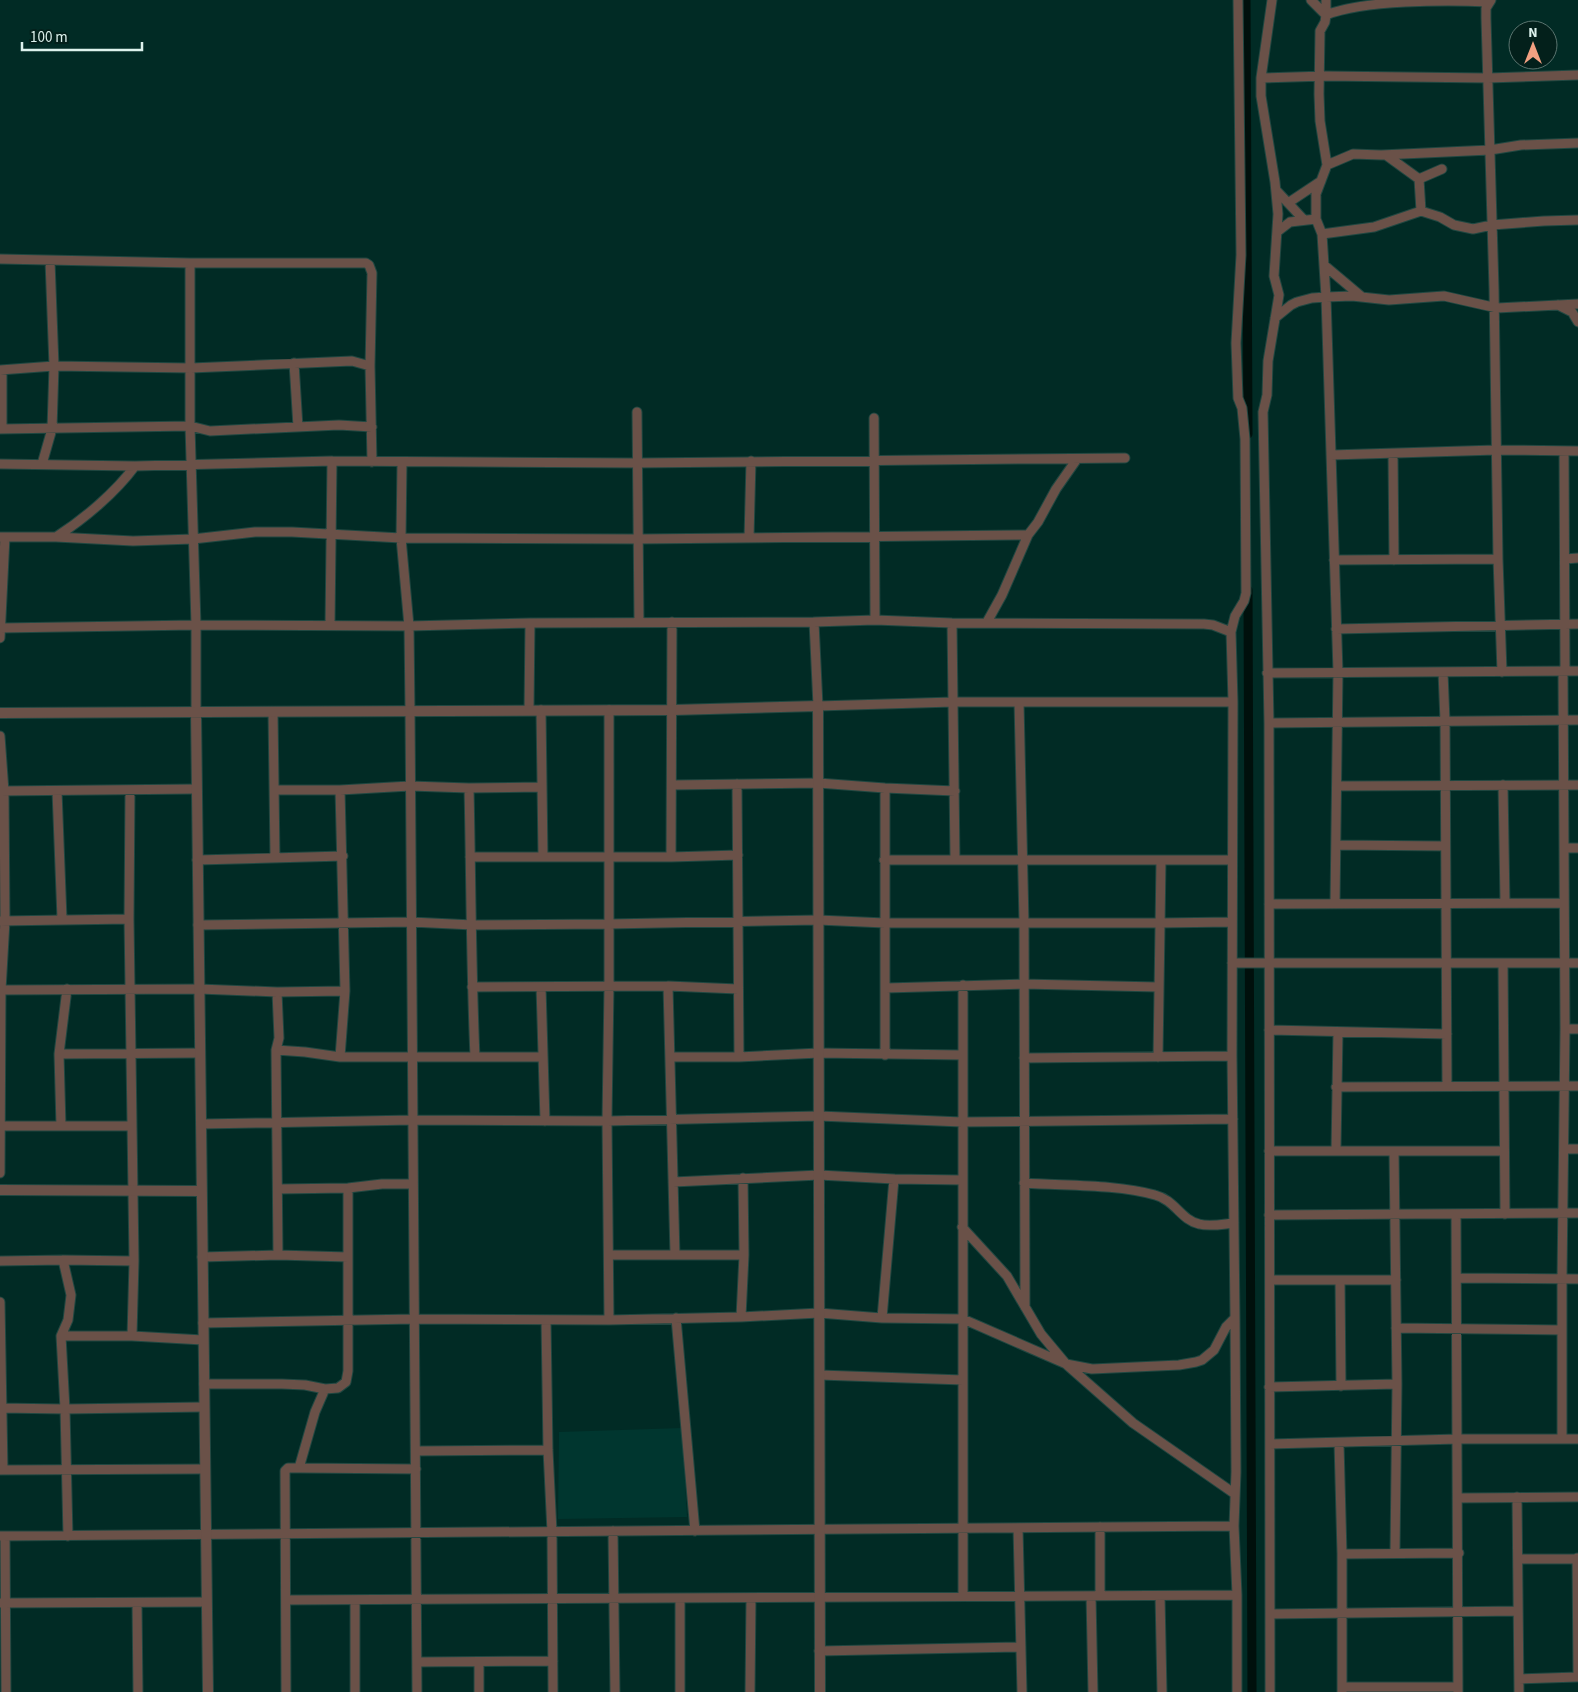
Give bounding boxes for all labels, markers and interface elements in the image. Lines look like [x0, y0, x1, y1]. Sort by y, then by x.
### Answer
scale bar [22, 20, 142, 52]
north arrow [1508, 20, 1558, 70]
text: N [1528, 23, 1538, 43]
text: 100 m [30, 27, 68, 48]

